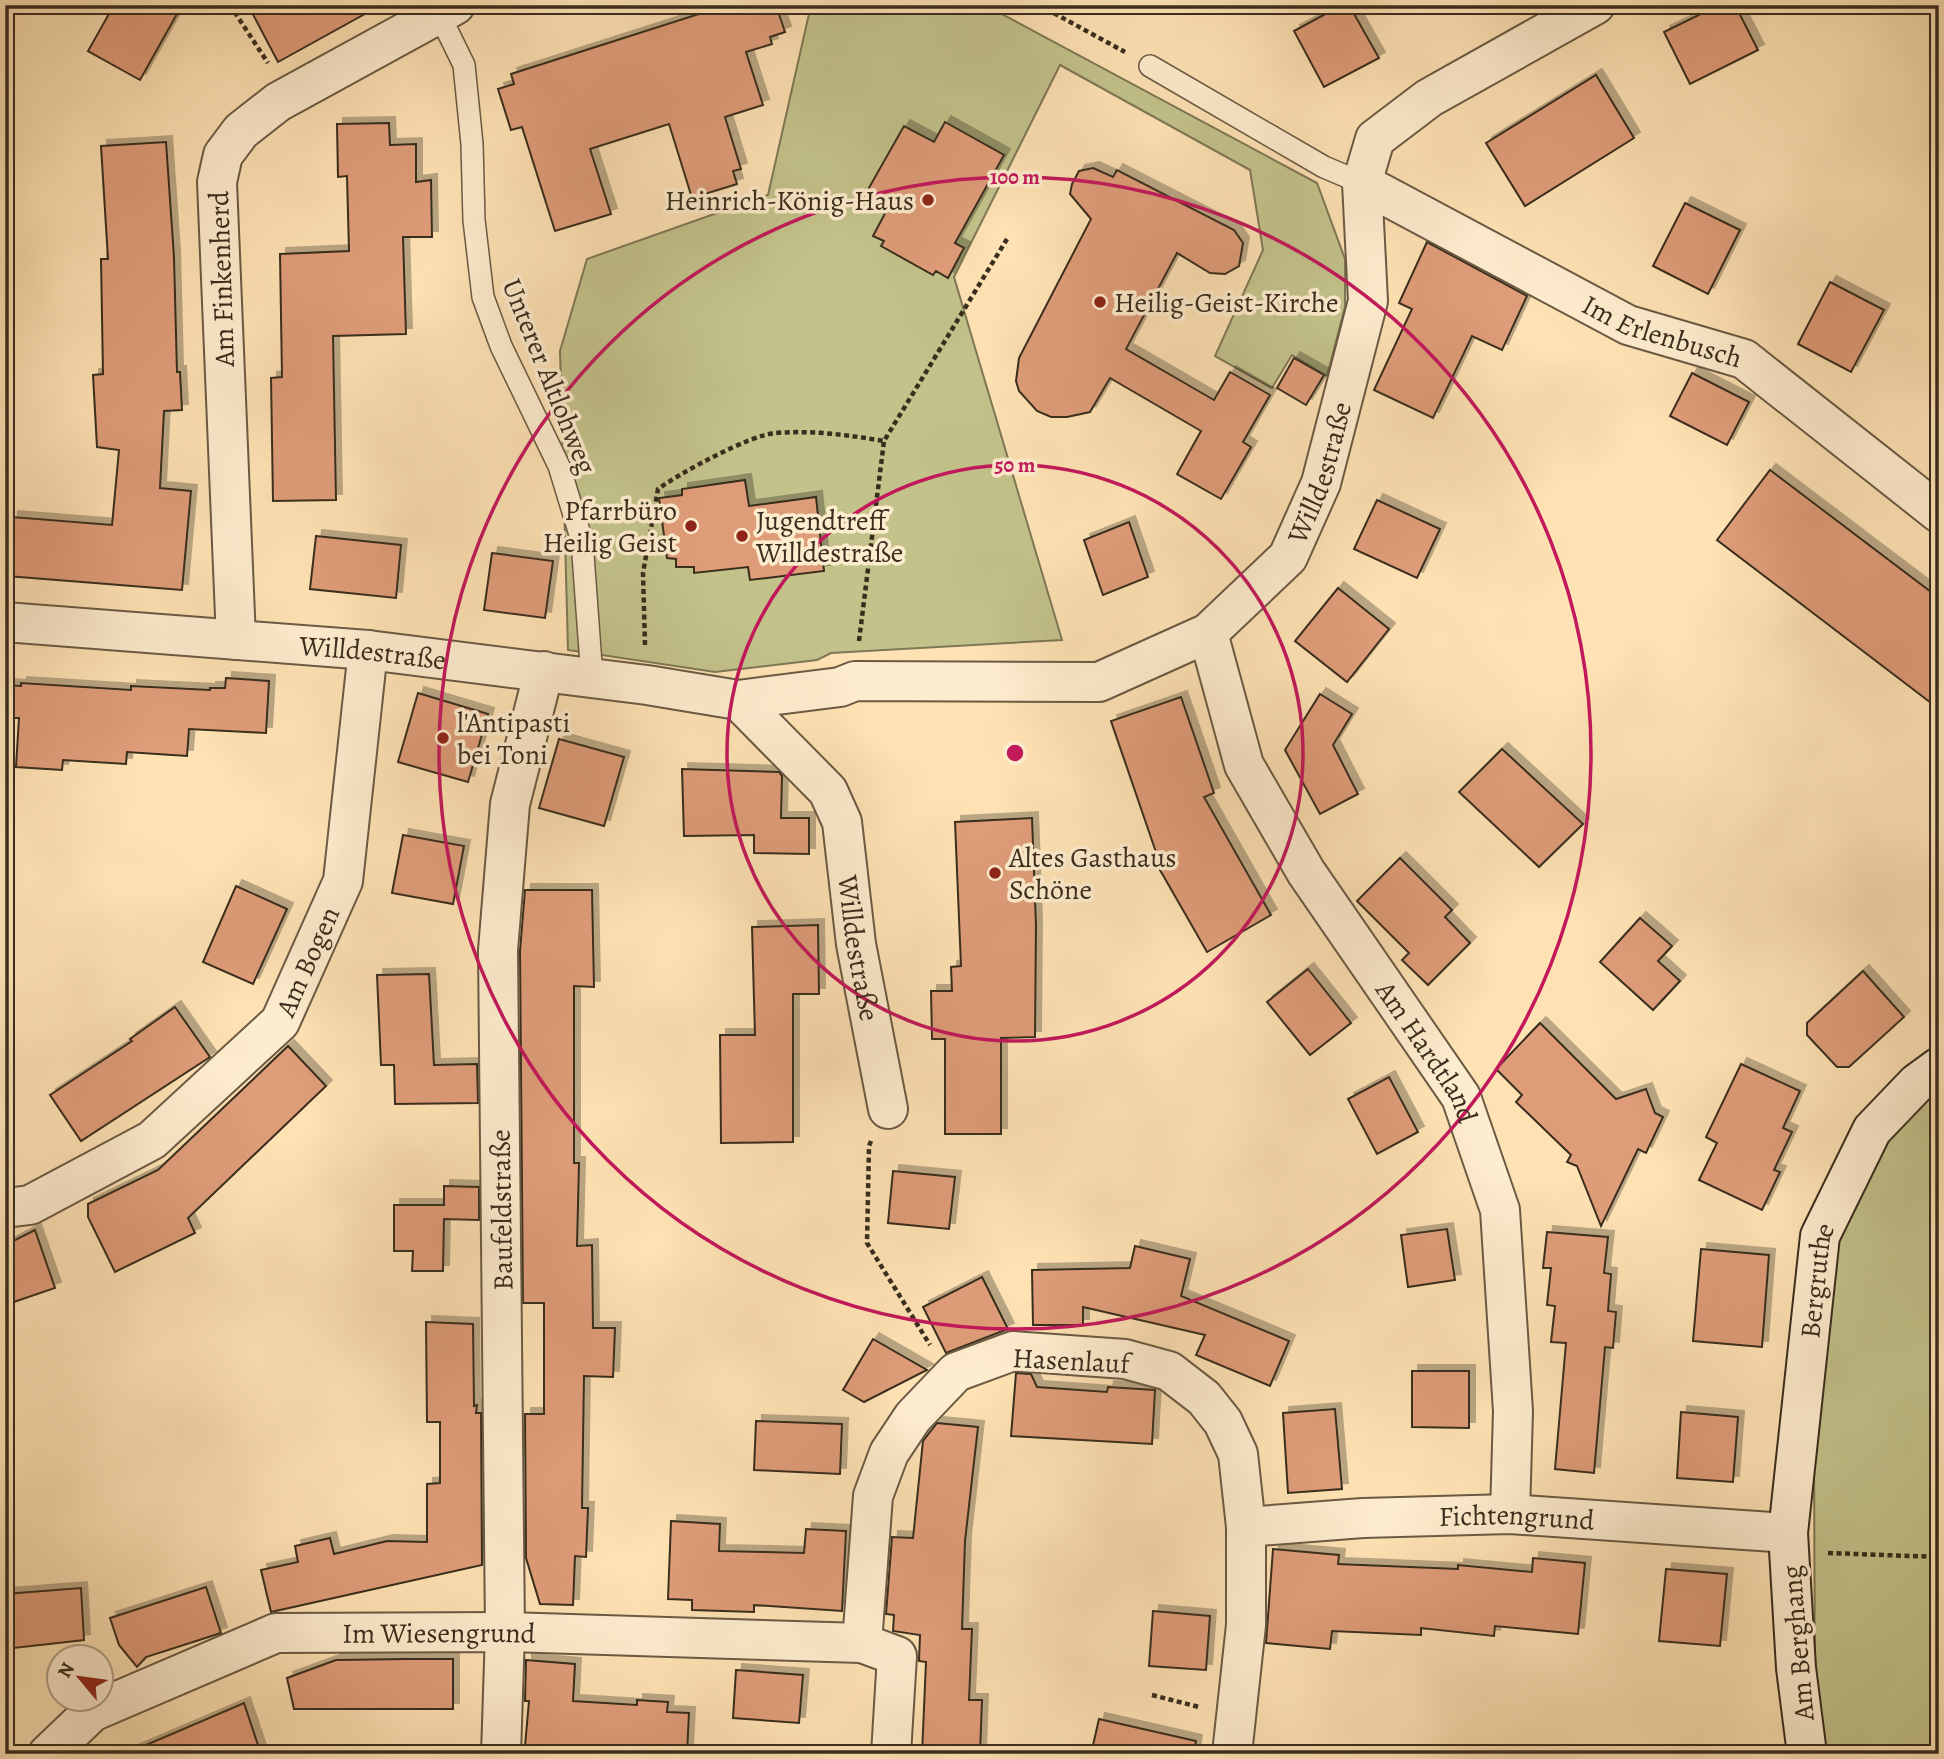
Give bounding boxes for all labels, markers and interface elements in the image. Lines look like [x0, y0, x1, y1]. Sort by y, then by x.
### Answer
text: 100 m [990, 163, 1040, 191]
place label: Heinrich-König-Haus [665, 182, 914, 220]
street label: Am Finkenherd [200, 189, 244, 369]
marker: Heinrich-König-Haus [920, 192, 936, 208]
street label: Unterer Altlohweg [493, 273, 606, 480]
place label: Heilig-Geist-Kirche [1114, 284, 1339, 322]
street label: Im Erlenbusch [1575, 286, 1746, 377]
marker: Heilig-Geist-Kirche [1092, 294, 1108, 310]
street label: Willdestraße [1278, 398, 1361, 551]
text: 50 m [995, 451, 1036, 479]
place label: Pfarrbüro Heilig Geist [543, 492, 677, 562]
place label: Jugendtreff Willdestraße [755, 502, 903, 572]
marker: Pfarrbüro Heilig Geist [683, 518, 699, 534]
marker: Jugendtreff Willdestraße [734, 528, 750, 544]
street label: Willdestraße [297, 627, 448, 680]
place label: l'Antipasti bei Toni [457, 704, 570, 774]
marker: l'Antipasti bei Toni [435, 730, 451, 746]
centre of rings [1003, 741, 1027, 765]
place label: Altes Gasthaus Schöne [1008, 839, 1177, 909]
marker: Altes Gasthaus Schöne [987, 865, 1003, 881]
street label: Willdestraße [828, 872, 888, 1024]
street label: Am Bogen [266, 901, 349, 1024]
street label: Am Hardtland [1366, 973, 1487, 1129]
street label: Baufeldstraße [482, 1129, 522, 1291]
street label: Bergruthe [1791, 1216, 1844, 1340]
street label: Hasenlauf [1012, 1339, 1134, 1383]
street label: Fichtengrund [1438, 1496, 1597, 1540]
street label: Am Berghang [1772, 1564, 1824, 1723]
street label: Im Wiesengrund [342, 1614, 537, 1653]
north arrow [46, 1644, 116, 1714]
text: N [51, 1658, 81, 1683]

